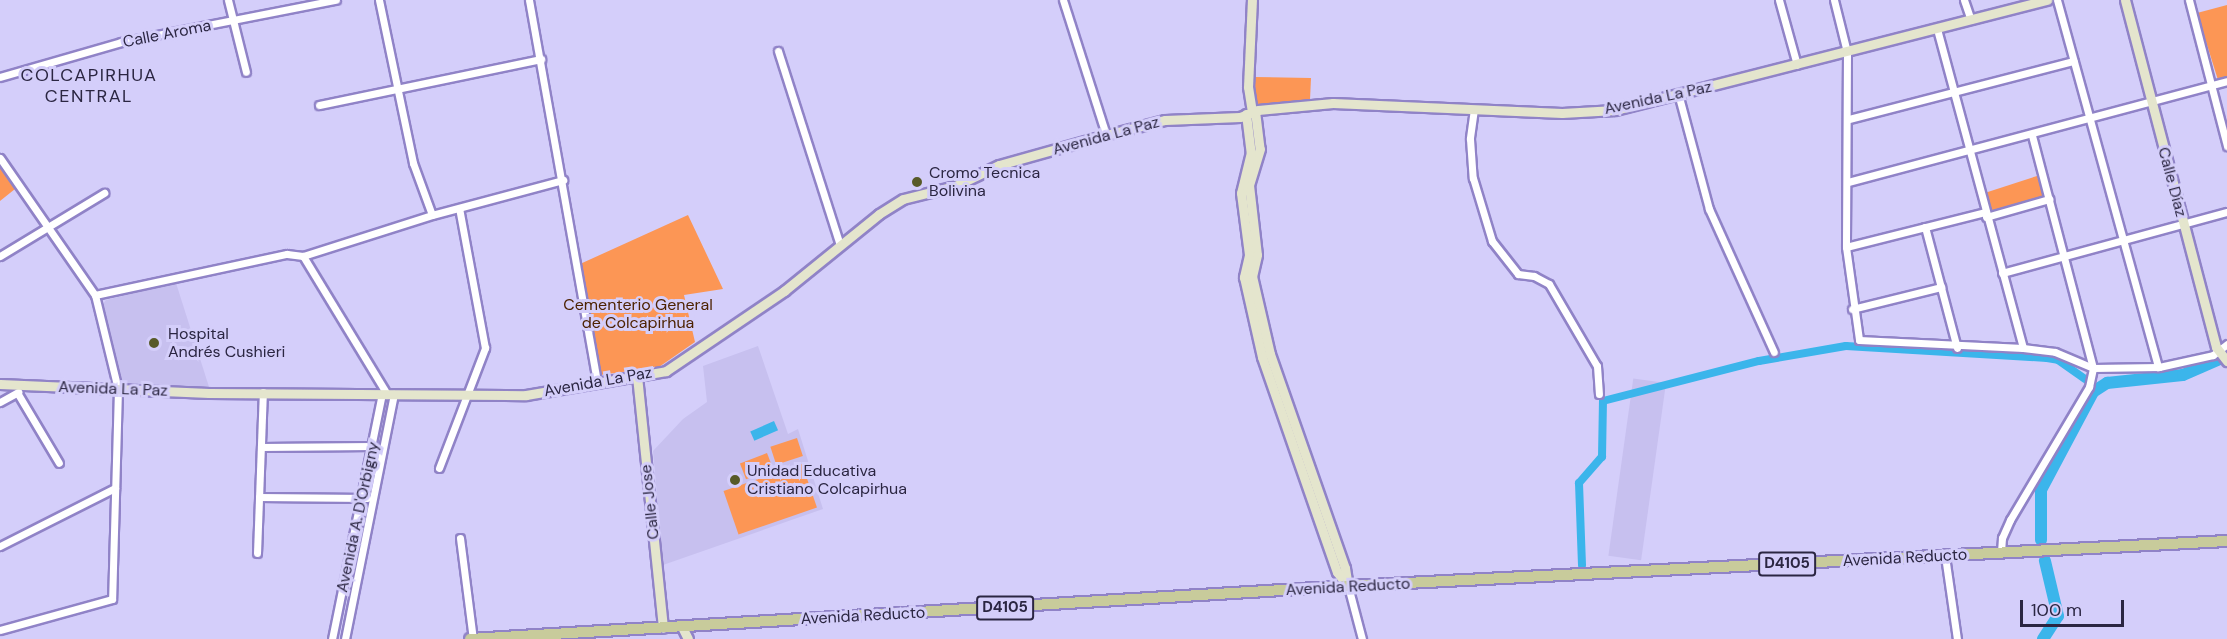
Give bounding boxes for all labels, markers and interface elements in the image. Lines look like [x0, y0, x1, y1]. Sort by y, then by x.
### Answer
street label: Calle Aroma [121, 16, 213, 52]
district label: COLCAPIRHUA CENTRAL [20, 65, 158, 107]
street label: Avenida La Paz [1603, 77, 1713, 119]
street label: Avenida La Paz [1051, 113, 1161, 159]
street label: Calle Díaz [2154, 145, 2190, 219]
place label: Cromo Tecnica Bolivina [929, 163, 1040, 201]
marker: Cromo Tecnica Bolivina [910, 175, 924, 189]
park label: Cementerio General de Colcapirhua [563, 295, 713, 333]
place label: Hospital Andrés Cushieri [168, 324, 285, 362]
marker: Hospital Andrés Cushieri [145, 334, 163, 352]
street label: Avenida La Paz [543, 363, 653, 401]
street label: Avenida La Paz [58, 377, 168, 401]
street label: Avenida A. D'Orbigny [333, 440, 383, 594]
place label: Unidad Educativa Cristiano Colcapirhua [747, 461, 907, 499]
street label: Calle Jose [637, 464, 663, 540]
marker: Unidad Educativa Cristiano Colcapirhua [728, 473, 742, 487]
street label: Avenida Reducto [1842, 545, 1968, 571]
road number: D4105 [1757, 552, 1817, 576]
street label: Avenida Reducto [1285, 574, 1411, 600]
scale bar [2023, 588, 2126, 626]
road number: D4105 [975, 596, 1035, 620]
text: 100 m [2031, 598, 2082, 622]
street label: Avenida Reducto [800, 603, 926, 629]

